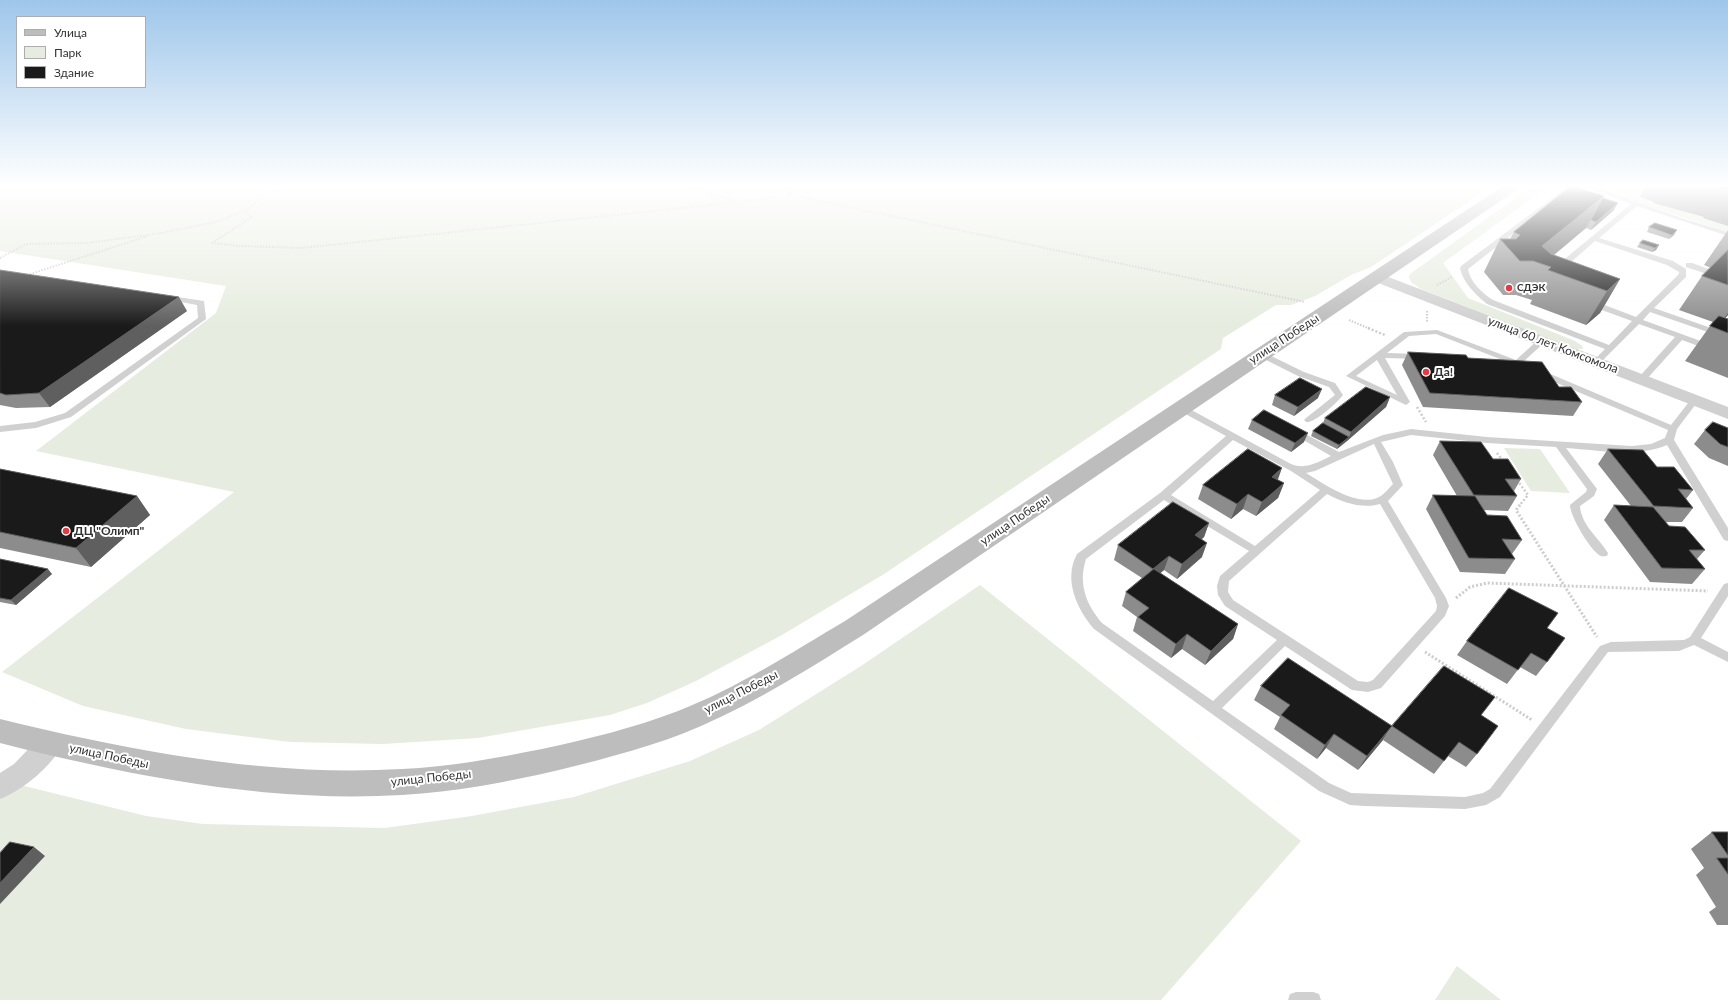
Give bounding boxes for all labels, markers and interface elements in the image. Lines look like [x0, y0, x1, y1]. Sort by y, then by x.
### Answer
legend [16, 16, 146, 88]
text: Улица [54, 25, 87, 40]
text: Парк [54, 45, 82, 60]
text: Здание [54, 65, 94, 80]
place label: СДЭК [1517, 282, 1545, 294]
marker: СДЭК [1504, 283, 1514, 293]
street label: улица Победы [1246, 311, 1322, 367]
street label: улица 60 лет Комсомола [1486, 313, 1620, 377]
place label: Да! [1434, 365, 1453, 379]
marker: Да! [1421, 367, 1431, 377]
street label: улица Победы [978, 491, 1052, 549]
place label: ДЦ "Олимп" [74, 524, 144, 538]
marker: ДЦ "Олимп" [61, 526, 71, 536]
street label: улица Победы [702, 667, 780, 717]
street label: улица Победы [68, 741, 150, 771]
street label: улица Победы [390, 767, 472, 789]

